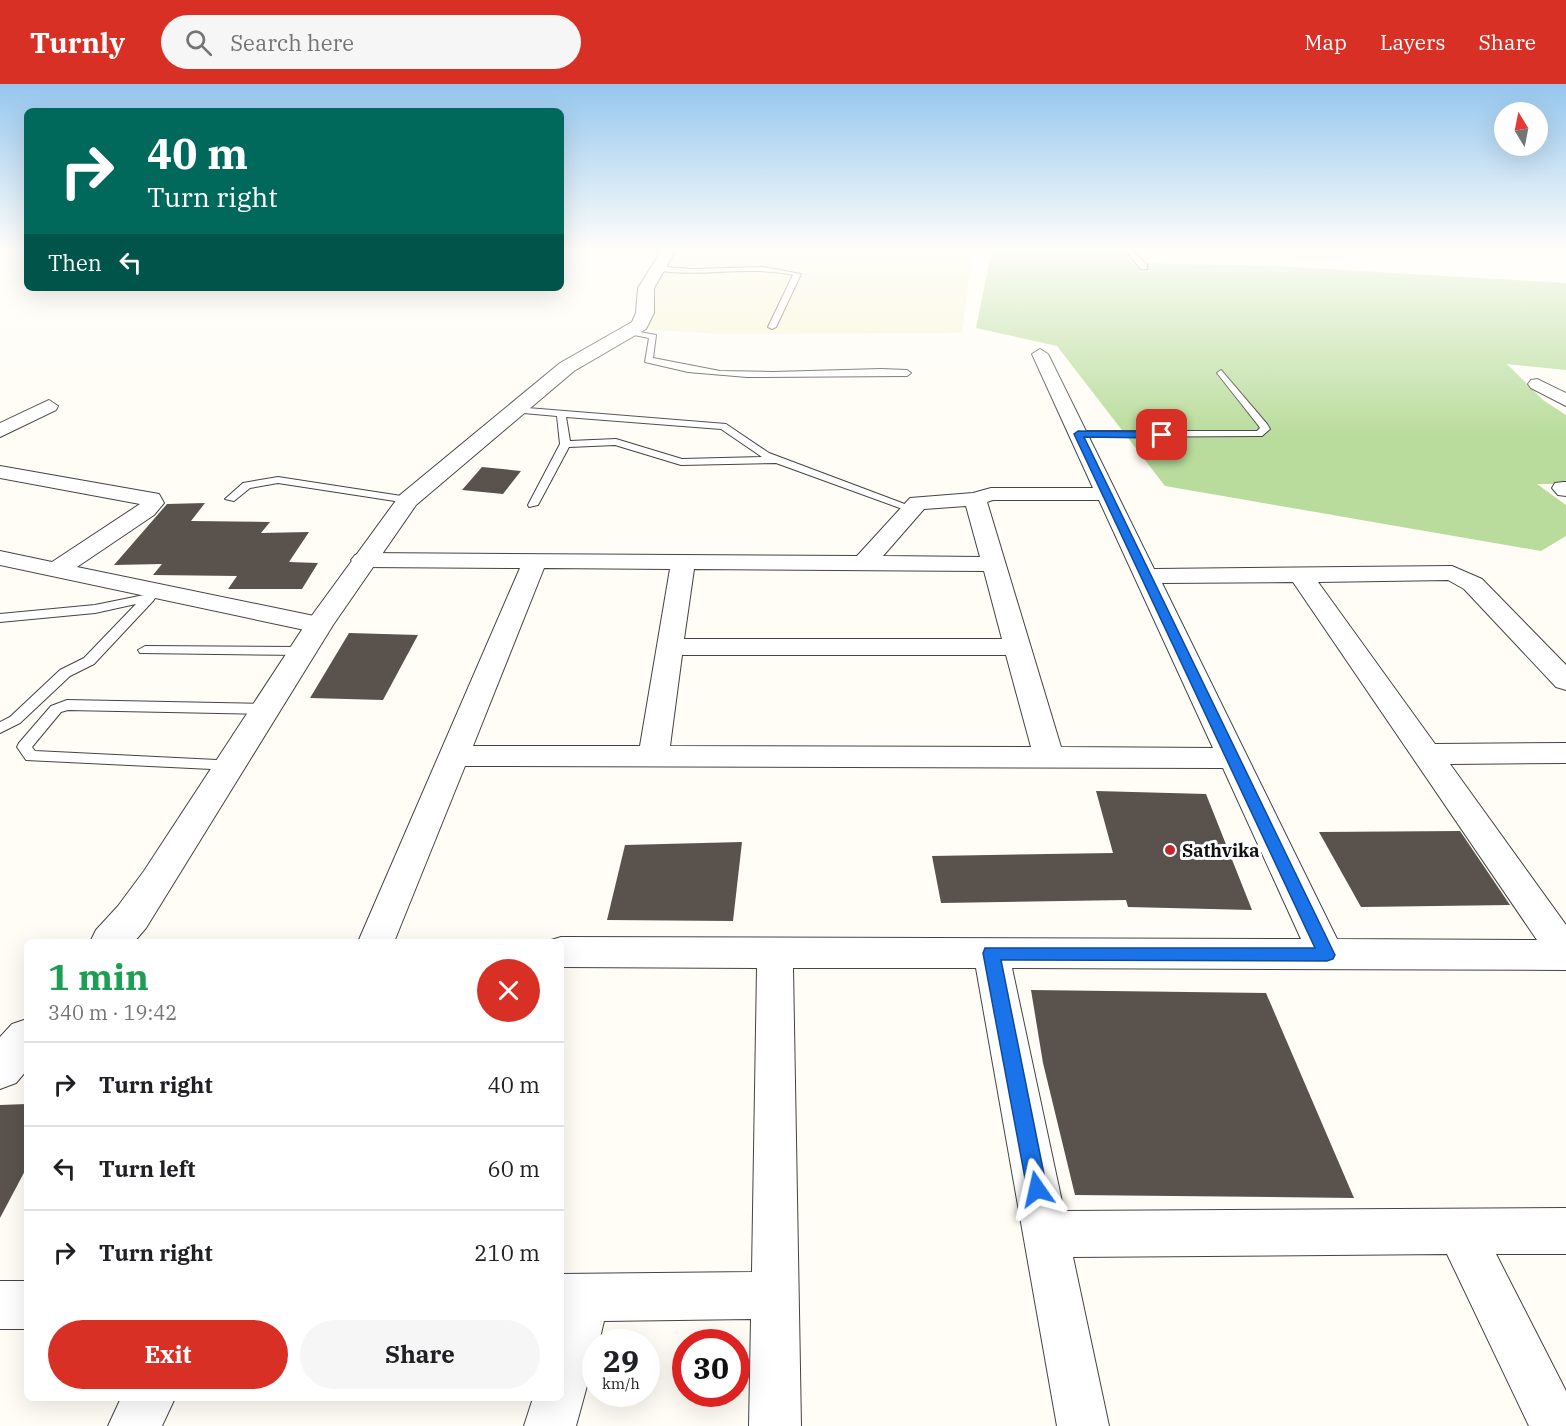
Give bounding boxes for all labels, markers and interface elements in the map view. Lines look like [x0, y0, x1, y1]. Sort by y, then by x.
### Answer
search box [161, 15, 581, 69]
text: Turnly [30, 24, 125, 61]
icon: search [182, 26, 215, 59]
text: Search here [230, 28, 354, 57]
text: Map [1304, 28, 1347, 56]
text: Layers [1380, 28, 1446, 56]
text: Share [1479, 28, 1536, 56]
north arrow [1494, 102, 1548, 156]
map controls [1494, 102, 1548, 156]
text: 40 m [147, 126, 248, 181]
icon: right [48, 132, 126, 210]
text: Turn right [147, 179, 278, 214]
icon: left [114, 246, 147, 279]
text: Then [48, 248, 102, 277]
pin [1136, 409, 1187, 460]
icon: arrive [1145, 418, 1178, 451]
place label: Sathvika [1182, 839, 1259, 862]
marker: Sathvika [1163, 843, 1177, 857]
text: 1 min [48, 953, 149, 1000]
button: close [477, 959, 540, 1022]
text: 340 m · 19:42 [48, 999, 177, 1026]
icon: right [48, 1068, 81, 1101]
text: Turn right [99, 1070, 213, 1099]
text: 40 m [488, 1070, 540, 1099]
icon: left [48, 1152, 81, 1185]
text: Turn left [99, 1154, 195, 1183]
text: 60 m [488, 1154, 540, 1183]
position arrow [1005, 1157, 1069, 1221]
icon: right [48, 1236, 81, 1269]
text: Turn right [99, 1238, 213, 1267]
text: 210 m [474, 1238, 540, 1267]
button: Exit [48, 1320, 288, 1389]
button: Share [300, 1320, 540, 1389]
speed limit sign: 30 [672, 1329, 750, 1407]
text: 29 [603, 1341, 639, 1380]
text: km/h [602, 1374, 640, 1393]

